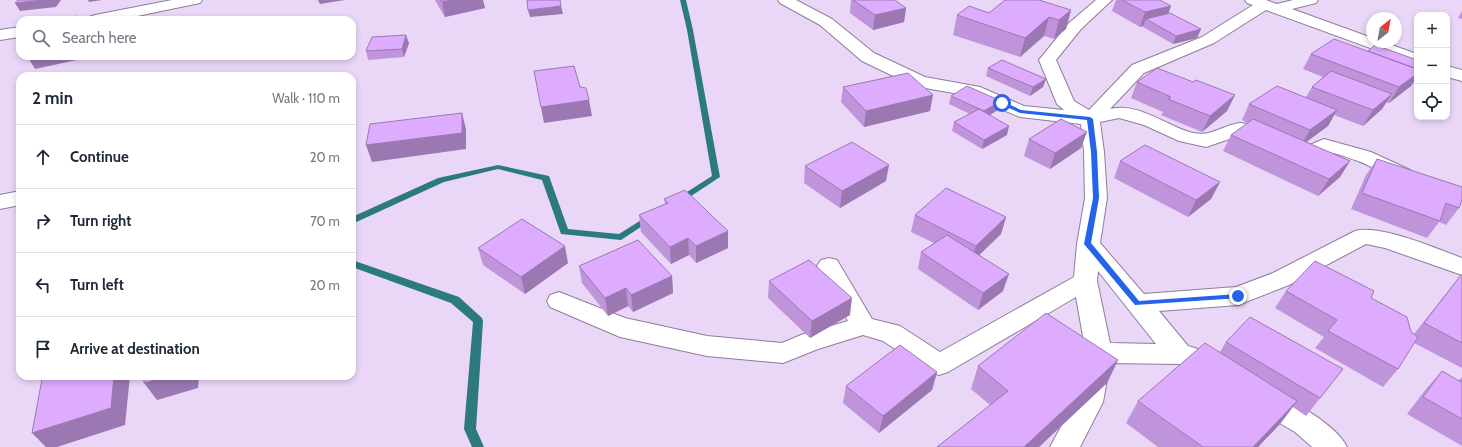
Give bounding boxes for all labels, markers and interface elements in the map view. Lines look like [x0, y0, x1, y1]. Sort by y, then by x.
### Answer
north arrow [1366, 12, 1402, 48]
map controls [1414, 12, 1450, 120]
button: + [1414, 12, 1450, 48]
search box [16, 16, 356, 60]
icon: search [30, 27, 52, 49]
text: Search here [62, 29, 137, 47]
button: − [1414, 48, 1450, 84]
button: locate [1414, 84, 1450, 120]
text: 2 min [32, 88, 73, 108]
text: Walk · 110 m [272, 90, 340, 106]
route start [993, 94, 1011, 112]
icon: ahead [32, 146, 54, 168]
text: Continue [70, 148, 129, 166]
text: 20 m [310, 149, 340, 165]
icon: right [32, 210, 54, 232]
text: Turn right [70, 212, 131, 230]
text: 70 m [310, 213, 340, 229]
icon: left [32, 274, 54, 296]
text: Turn left [70, 276, 124, 294]
text: 20 m [310, 277, 340, 293]
route end [1229, 287, 1247, 305]
icon: arrive [32, 338, 54, 360]
text: Arrive at destination [70, 340, 200, 358]

